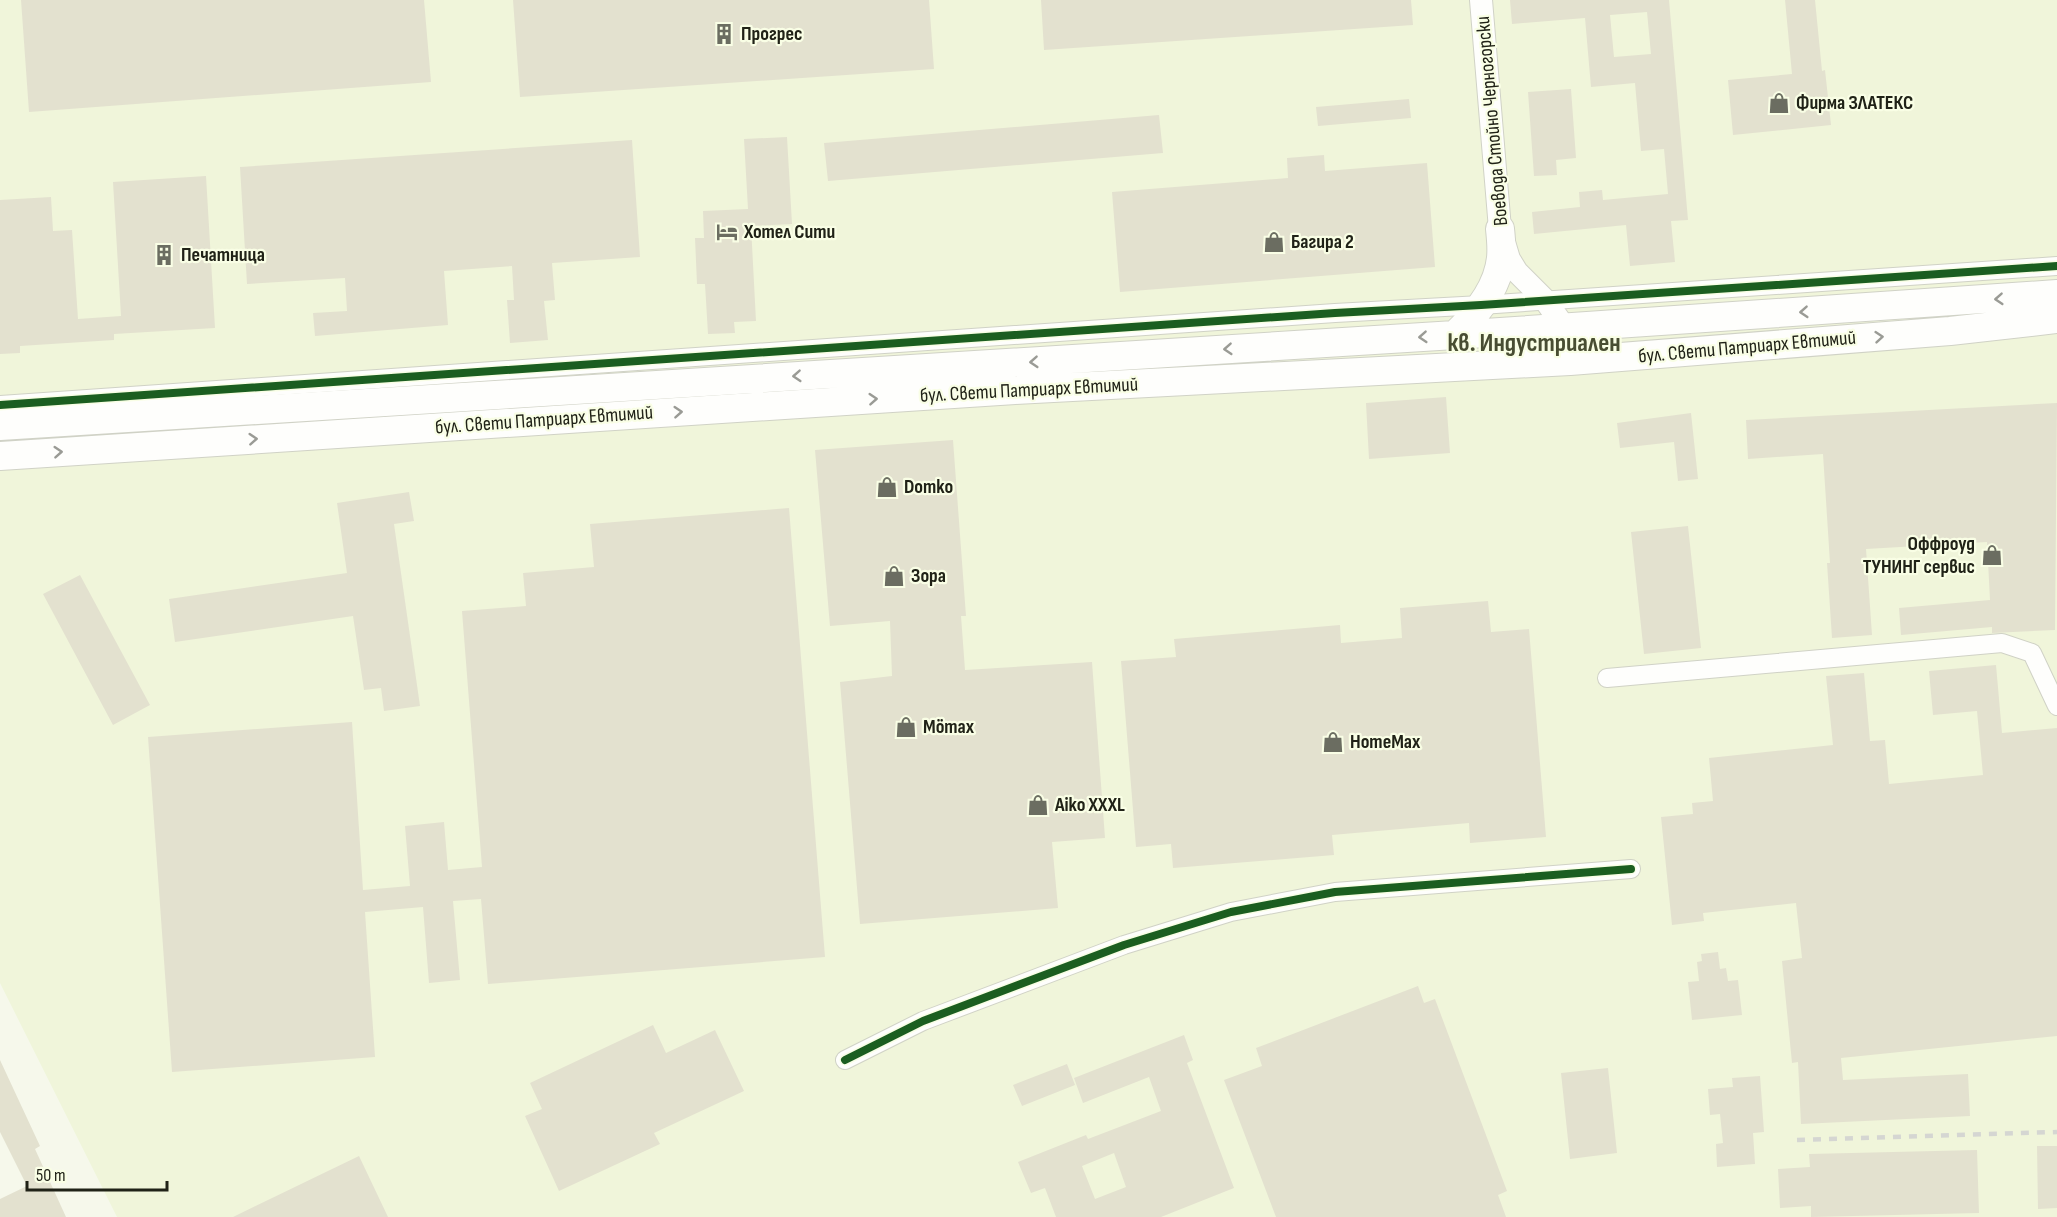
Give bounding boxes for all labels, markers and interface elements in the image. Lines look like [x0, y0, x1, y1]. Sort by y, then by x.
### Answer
street label: Воевода Стойно Черногорски [1471, 15, 1513, 227]
building icon: Прогрес [712, 22, 736, 46]
place label: Прогрес [741, 22, 802, 46]
shop icon: Фирма ЗЛАТЕКС [1767, 91, 1791, 115]
place label: Фирма ЗЛАТЕКС [1796, 91, 1913, 115]
hotel icon: Хотел Сити [715, 220, 739, 244]
place label: Хотел Сити [743, 220, 835, 244]
shop icon: Багира 2 [1262, 230, 1286, 254]
place label: Багира 2 [1291, 230, 1354, 254]
building icon: Печатница [152, 243, 176, 267]
place label: Печатница [181, 243, 265, 267]
one-way arrow [1994, 292, 2003, 305]
one-way arrow [1800, 305, 1809, 318]
street label: бул. Свети Патриарх Евтимий [1637, 326, 1857, 368]
district label: кв. Индустриален [1447, 328, 1621, 359]
one-way arrow [1419, 330, 1428, 343]
one-way arrow [1875, 331, 1884, 344]
one-way arrow [1224, 343, 1233, 356]
one-way arrow [1029, 355, 1038, 368]
one-way arrow [793, 370, 802, 383]
street label: бул. Свети Патриарх Евтимий [919, 372, 1139, 408]
one-way arrow [868, 393, 877, 406]
street label: бул. Свети Патриарх Евтимий [434, 400, 654, 440]
one-way arrow [674, 405, 683, 418]
one-way arrow [248, 433, 257, 446]
one-way arrow [54, 445, 63, 458]
shop icon: Domko [875, 475, 899, 499]
place label: Domko [904, 475, 953, 499]
place label: Оффроуд ТУНИНГ сервис [1863, 532, 1975, 579]
shop icon: Оффроуд ТУНИНГ сервис [1980, 543, 2004, 567]
shop icon: Зора [882, 564, 906, 588]
place label: Зора [911, 564, 946, 588]
shop icon: Mömax [894, 715, 918, 739]
place label: Mömax [923, 715, 975, 739]
shop icon: HomeMax [1321, 730, 1345, 754]
place label: HomeMax [1350, 730, 1421, 754]
shop icon: Aiko XXXL [1026, 793, 1050, 817]
place label: Aiko XXXL [1054, 793, 1125, 817]
scale bar [27, 1154, 166, 1192]
text: 50 m [36, 1165, 66, 1186]

